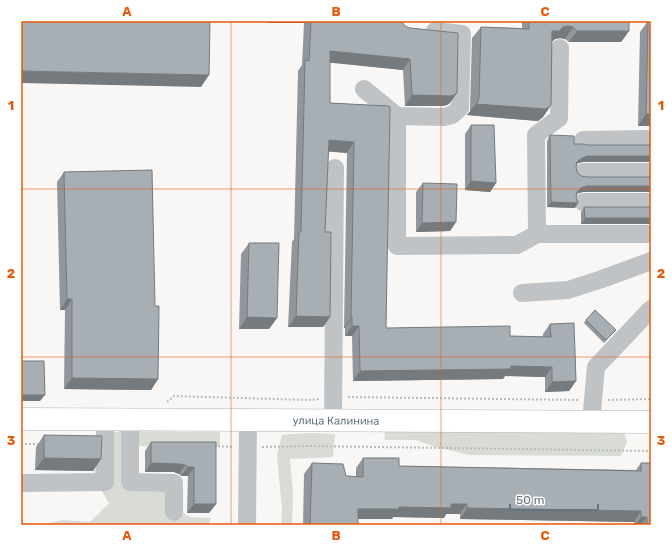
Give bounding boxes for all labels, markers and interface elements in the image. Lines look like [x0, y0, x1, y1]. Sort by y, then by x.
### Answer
text: A [122, 4, 132, 19]
text: B [331, 4, 341, 19]
text: C [540, 4, 550, 19]
text: 1 [8, 98, 14, 113]
text: 1 [658, 98, 664, 113]
text: 2 [7, 266, 15, 281]
text: 2 [657, 266, 665, 281]
street label: улица Калинина [293, 414, 379, 428]
text: 3 [7, 433, 16, 448]
text: 3 [657, 433, 666, 448]
scale bar [510, 486, 598, 512]
text: 50 m [516, 493, 544, 507]
text: A [122, 528, 132, 543]
text: B [331, 528, 341, 543]
text: C [540, 528, 550, 543]

